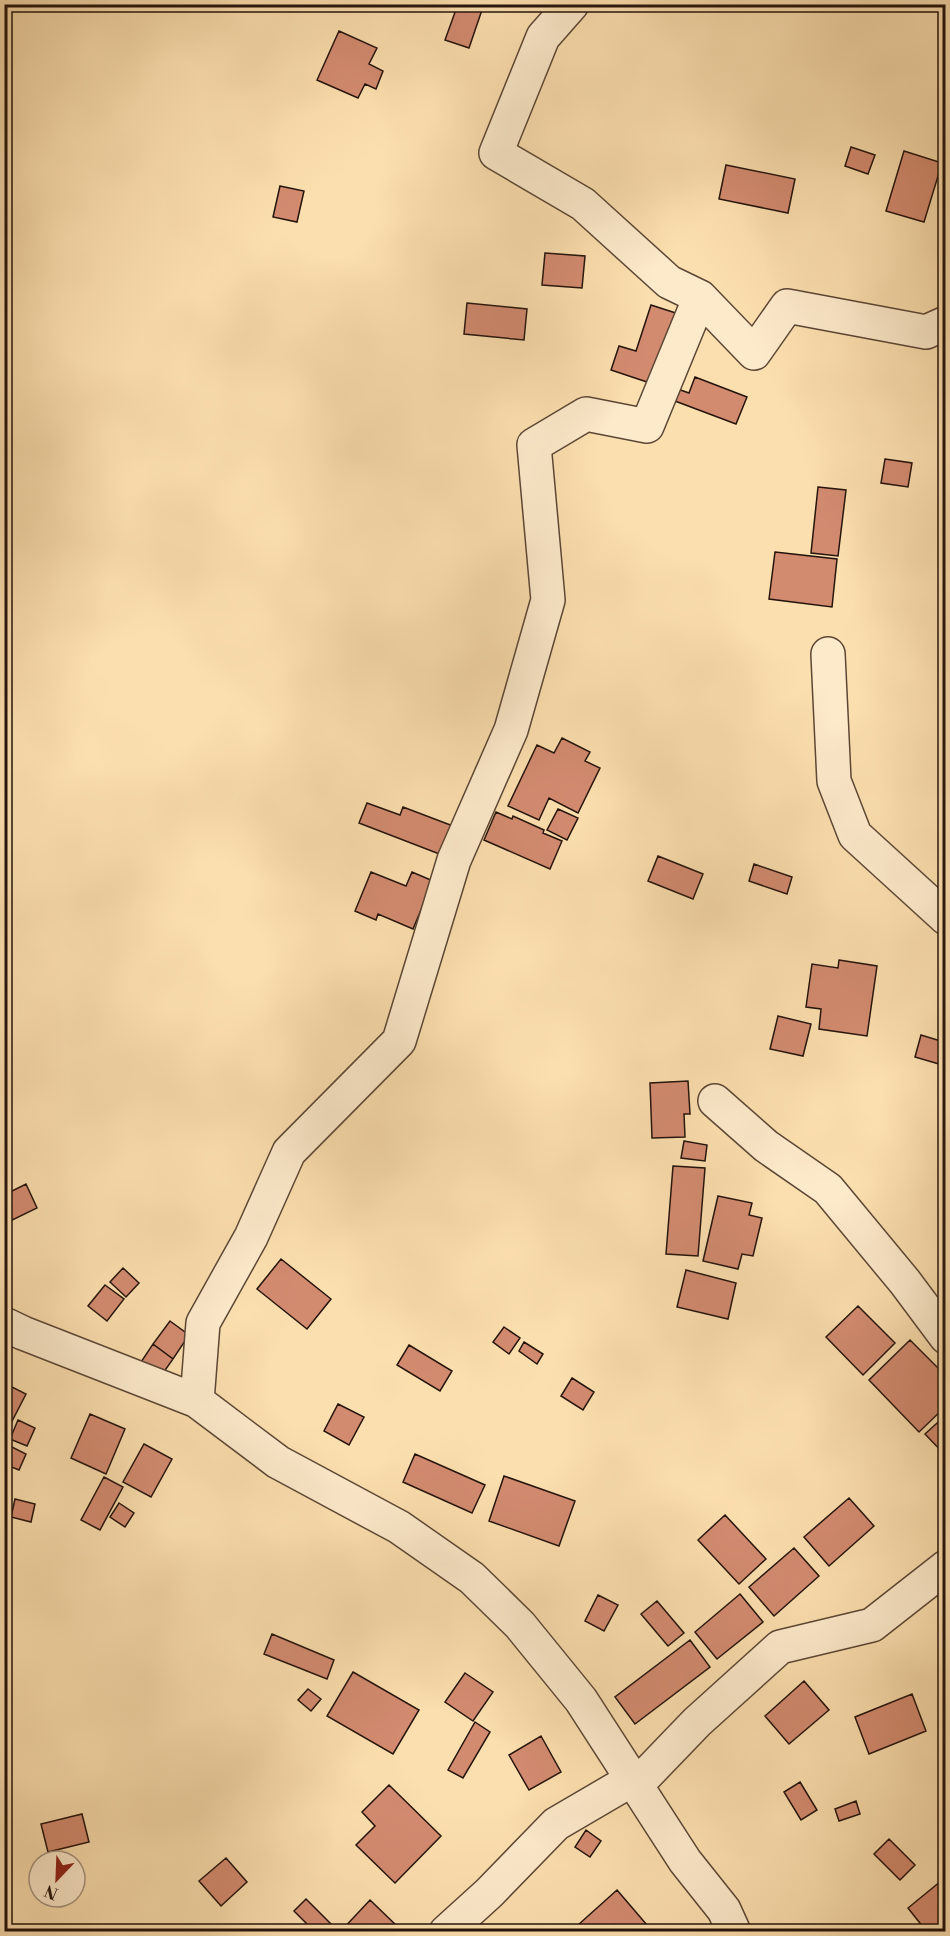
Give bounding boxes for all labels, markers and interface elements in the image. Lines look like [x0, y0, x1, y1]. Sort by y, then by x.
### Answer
north arrow [27, 1849, 87, 1909]
text: N [41, 1880, 61, 1904]

